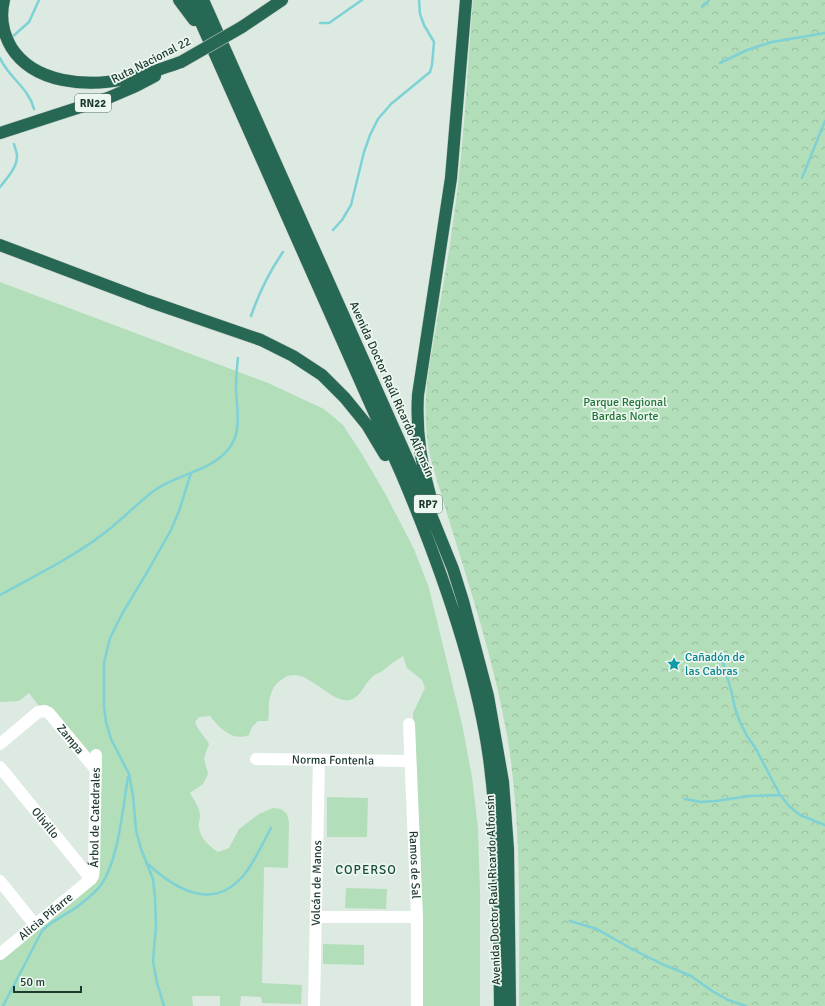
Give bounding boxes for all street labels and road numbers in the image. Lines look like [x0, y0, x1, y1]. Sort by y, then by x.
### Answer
street label: Ruta Nacional 22 [109, 34, 194, 87]
road number: RN22 [75, 94, 111, 112]
street label: Avenida Doctor Raúl Ricardo Alfonsín [346, 299, 437, 479]
road number: RP7 [414, 495, 442, 513]
street label: Zampa [53, 721, 87, 758]
street label: Norma Fontenla [292, 752, 374, 769]
street label: Árbol de Catedrales [87, 767, 104, 868]
street label: Avenida Doctor Raúl Ricardo Alfonsín [483, 795, 504, 985]
street label: Olivillo [28, 804, 62, 842]
street label: Ramos de Sal [405, 830, 423, 900]
street label: Volcán de Manos [309, 840, 325, 926]
street label: Alicia Pifarre [15, 890, 76, 944]

